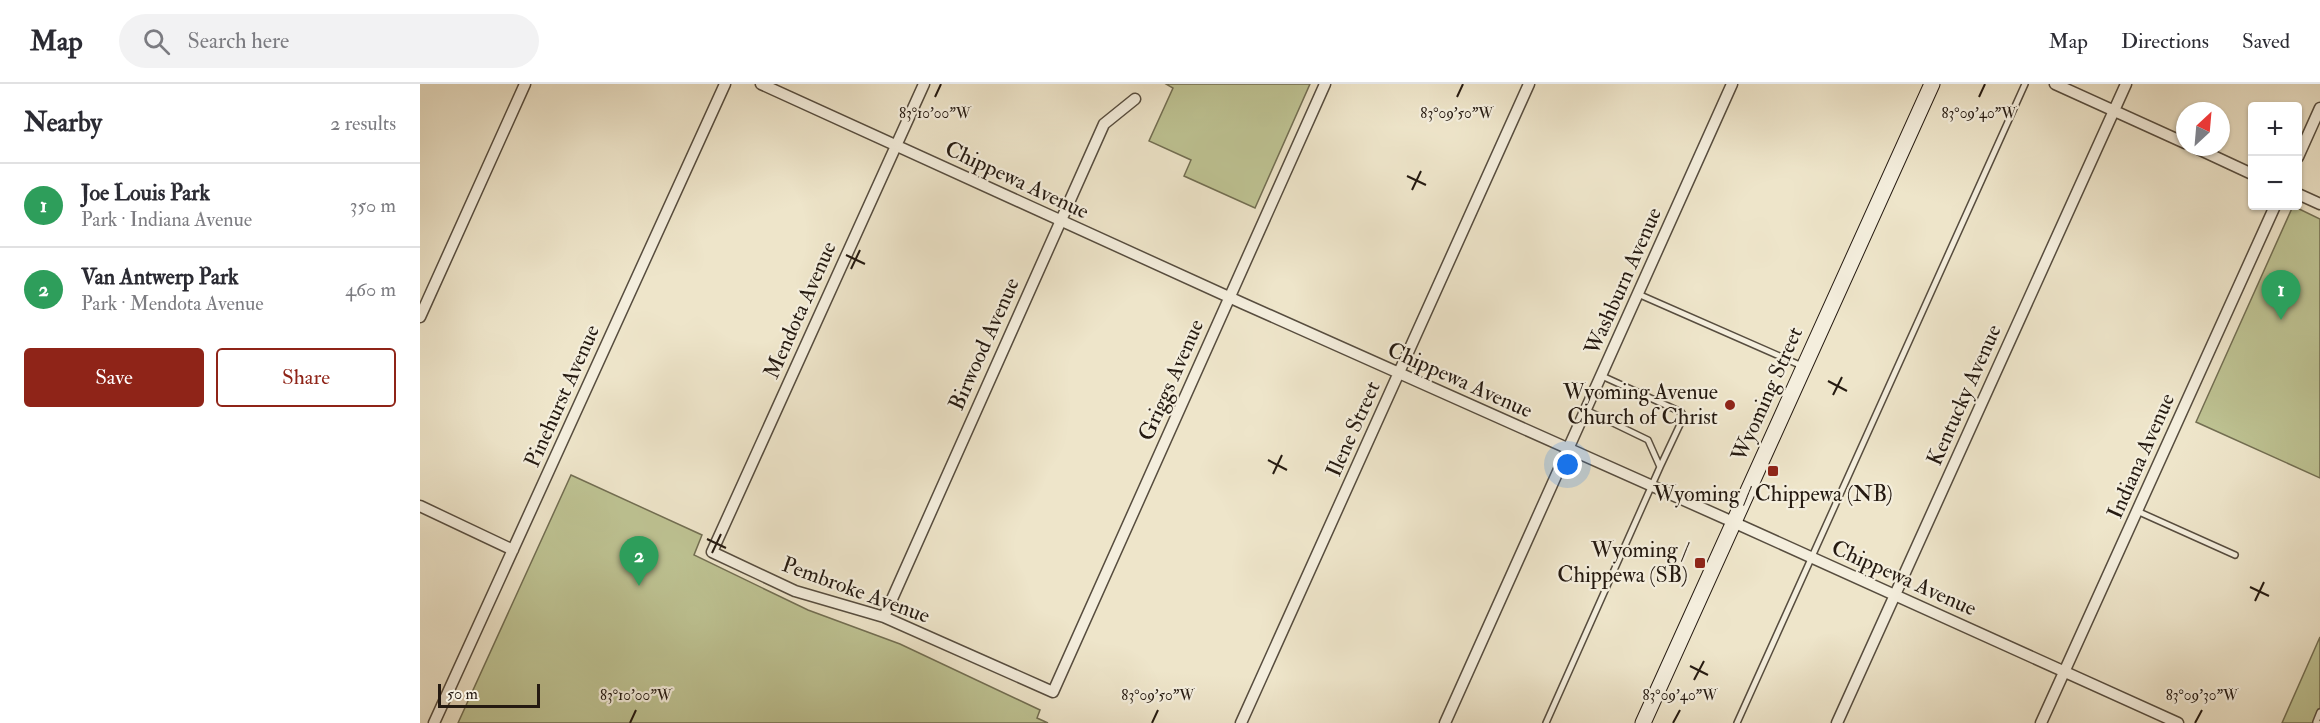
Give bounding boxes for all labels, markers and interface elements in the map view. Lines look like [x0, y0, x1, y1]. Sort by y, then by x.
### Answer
search box [119, 14, 539, 68]
text: Map [30, 24, 83, 59]
icon: search [140, 25, 173, 58]
text: Search here [188, 27, 289, 55]
text: Map [2048, 28, 2088, 55]
text: Directions [2121, 28, 2209, 55]
text: Saved [2242, 28, 2290, 55]
north arrow [2176, 102, 2230, 156]
map controls [2248, 102, 2302, 210]
button: + [2248, 102, 2302, 156]
text: 83°10'00"W [899, 104, 972, 123]
text: 83°09'50"W [1420, 104, 1494, 123]
text: 83°09'40"W [1942, 104, 2017, 123]
text: Nearby [24, 107, 102, 139]
text: 2 results [330, 111, 396, 136]
street label: Chippewa Avenue [940, 134, 1093, 227]
button: − [2248, 156, 2302, 210]
text: Joe Louis Park [81, 179, 210, 207]
text: 1 [40, 193, 47, 218]
text: 350 m [350, 193, 396, 218]
street label: Washburn Avenue [1578, 203, 1668, 360]
text: Park · Indiana Avenue [81, 207, 252, 232]
street label: Mendota Avenue [757, 237, 843, 383]
text: Van Antwerp Park [81, 263, 239, 291]
pin: 1 [2262, 270, 2300, 320]
street label: Birwood Avenue [942, 273, 1026, 415]
text: 2 [38, 277, 49, 302]
text: 460 m [345, 277, 396, 302]
text: Park · Mendota Avenue [81, 291, 264, 316]
street label: Griggs Avenue [1132, 315, 1210, 445]
street label: Pinehurst Avenue [518, 320, 606, 472]
street label: Kentucky Avenue [1920, 320, 2008, 470]
street label: Wyoming Street [1724, 322, 1809, 467]
street label: Chippewa Avenue [1383, 336, 1537, 425]
button: Save [24, 348, 204, 407]
button: Share [216, 348, 396, 407]
street label: Ilene Street [1320, 377, 1386, 481]
place label: Wyoming Avenue Church of Christ [1562, 378, 1718, 431]
street label: Indiana Avenue [2101, 389, 2181, 523]
marker: Wyoming Avenue Church of Christ [1723, 398, 1737, 412]
your location [1553, 450, 1582, 479]
marker: Wyoming / Chippewa (NB) [1766, 464, 1780, 478]
place label: Wyoming / Chippewa (NB) [1652, 480, 1893, 509]
street label: Chippewa Avenue [1827, 534, 1981, 623]
pin: 2 [620, 536, 658, 586]
place label: Wyoming / Chippewa (SB) [1557, 536, 1690, 590]
street label: Pembroke Avenue [778, 550, 934, 630]
marker: Wyoming / Chippewa (SB) [1693, 556, 1707, 570]
scale bar [438, 681, 540, 708]
text: 50 m [447, 684, 478, 704]
text: 83°10'00"W [600, 686, 673, 705]
text: 83°09'50"W [1121, 686, 1195, 705]
text: 83°09'40"W [1643, 686, 1718, 705]
text: 83°09'30"W [2166, 686, 2239, 705]

